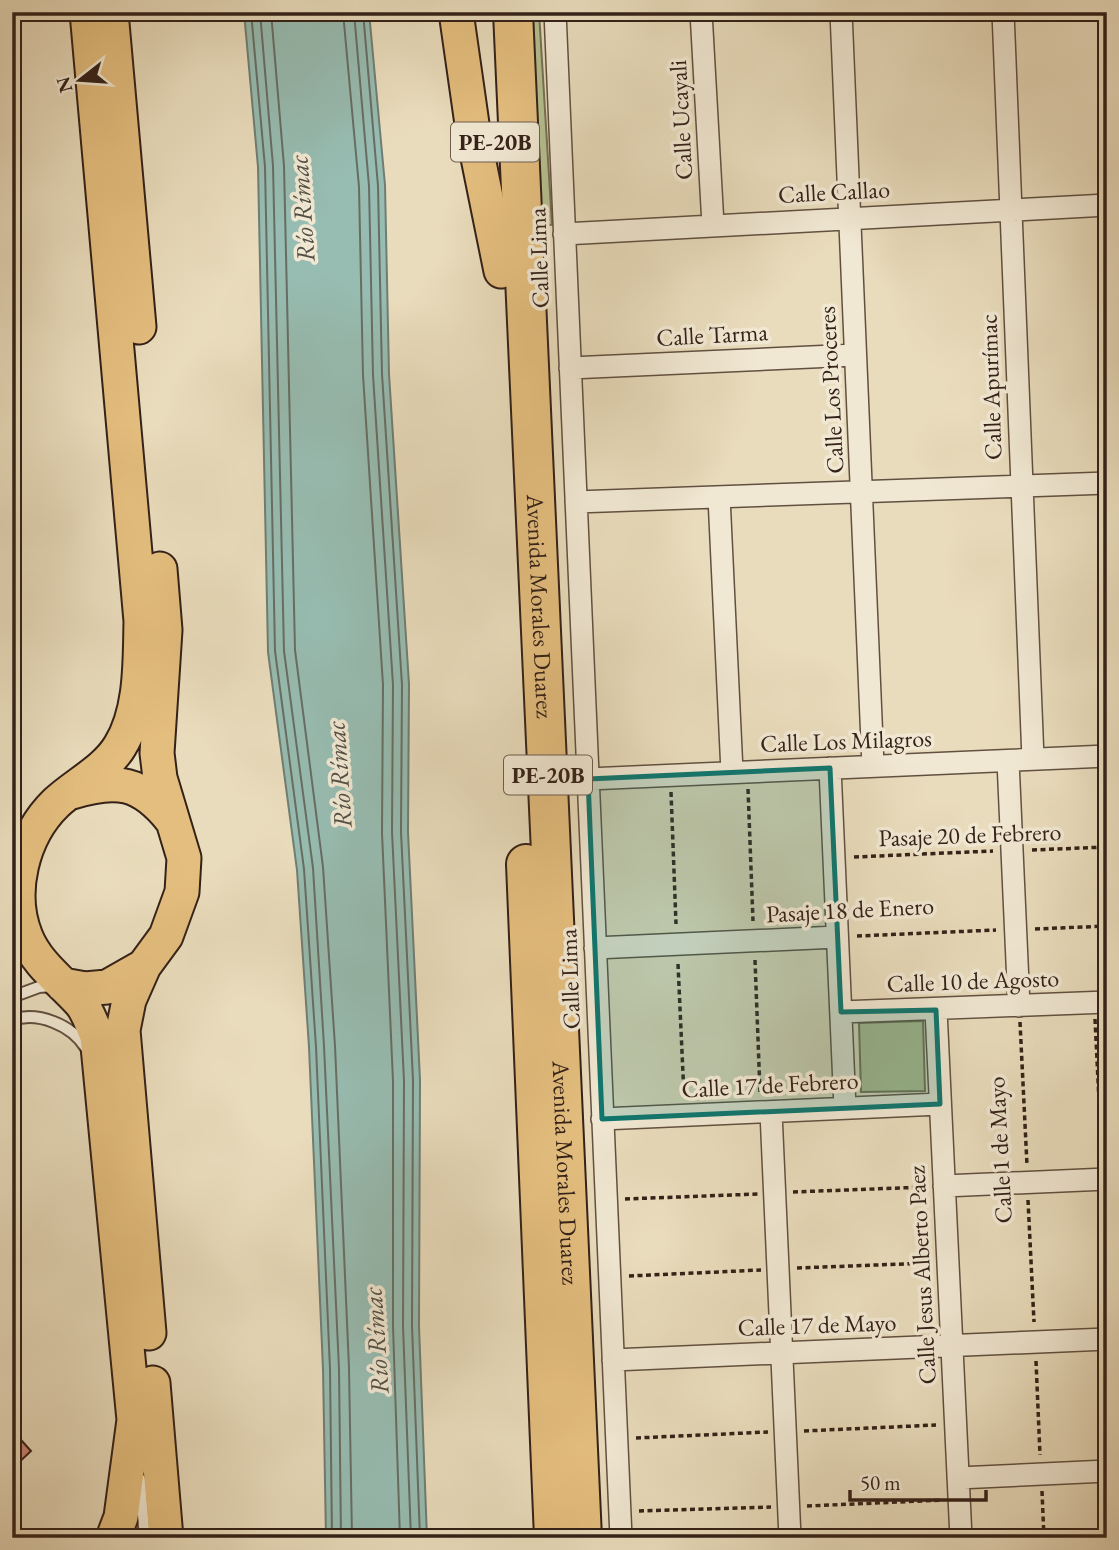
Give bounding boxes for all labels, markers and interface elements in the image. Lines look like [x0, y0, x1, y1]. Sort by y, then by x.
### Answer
north arrow [46, 46, 116, 116]
street label: Calle Ucayali [662, 59, 699, 181]
text: N [50, 73, 78, 96]
road number: PE-20B [451, 122, 539, 162]
water label: Río Rímac [281, 154, 323, 263]
street label: Calle Callao [777, 173, 891, 210]
street label: Calle Lima [521, 207, 556, 309]
street label: Calle Los Proceres [811, 305, 850, 475]
street label: Calle Apurímac [972, 314, 1009, 460]
street label: Calle Tarma [655, 316, 769, 353]
street label: Avenida Morales Duarez [520, 493, 561, 719]
water label: Río Rímac [318, 720, 360, 829]
street label: Calle Los Milagros [760, 722, 932, 759]
road number: PE-20B [504, 755, 592, 794]
street label: Pasaje 20 de Febrero [878, 816, 1062, 853]
street label: Pasaje 18 de Enero [765, 890, 935, 929]
street label: Calle Lima [552, 928, 587, 1030]
street label: Calle 10 de Agosto [886, 962, 1060, 999]
street label: Avenida Morales Duarez [545, 1059, 587, 1286]
street label: Calle 17 de Febrero [681, 1064, 859, 1105]
street label: Calle 1 de Mayo [980, 1076, 1019, 1224]
street label: Calle Jesus Alberto Paez [900, 1165, 943, 1385]
water label: Río Rímac [355, 1286, 397, 1395]
street label: Calle 17 de Mayo [737, 1306, 897, 1343]
scale bar [850, 1459, 986, 1503]
text: 50 m [860, 1469, 901, 1496]

